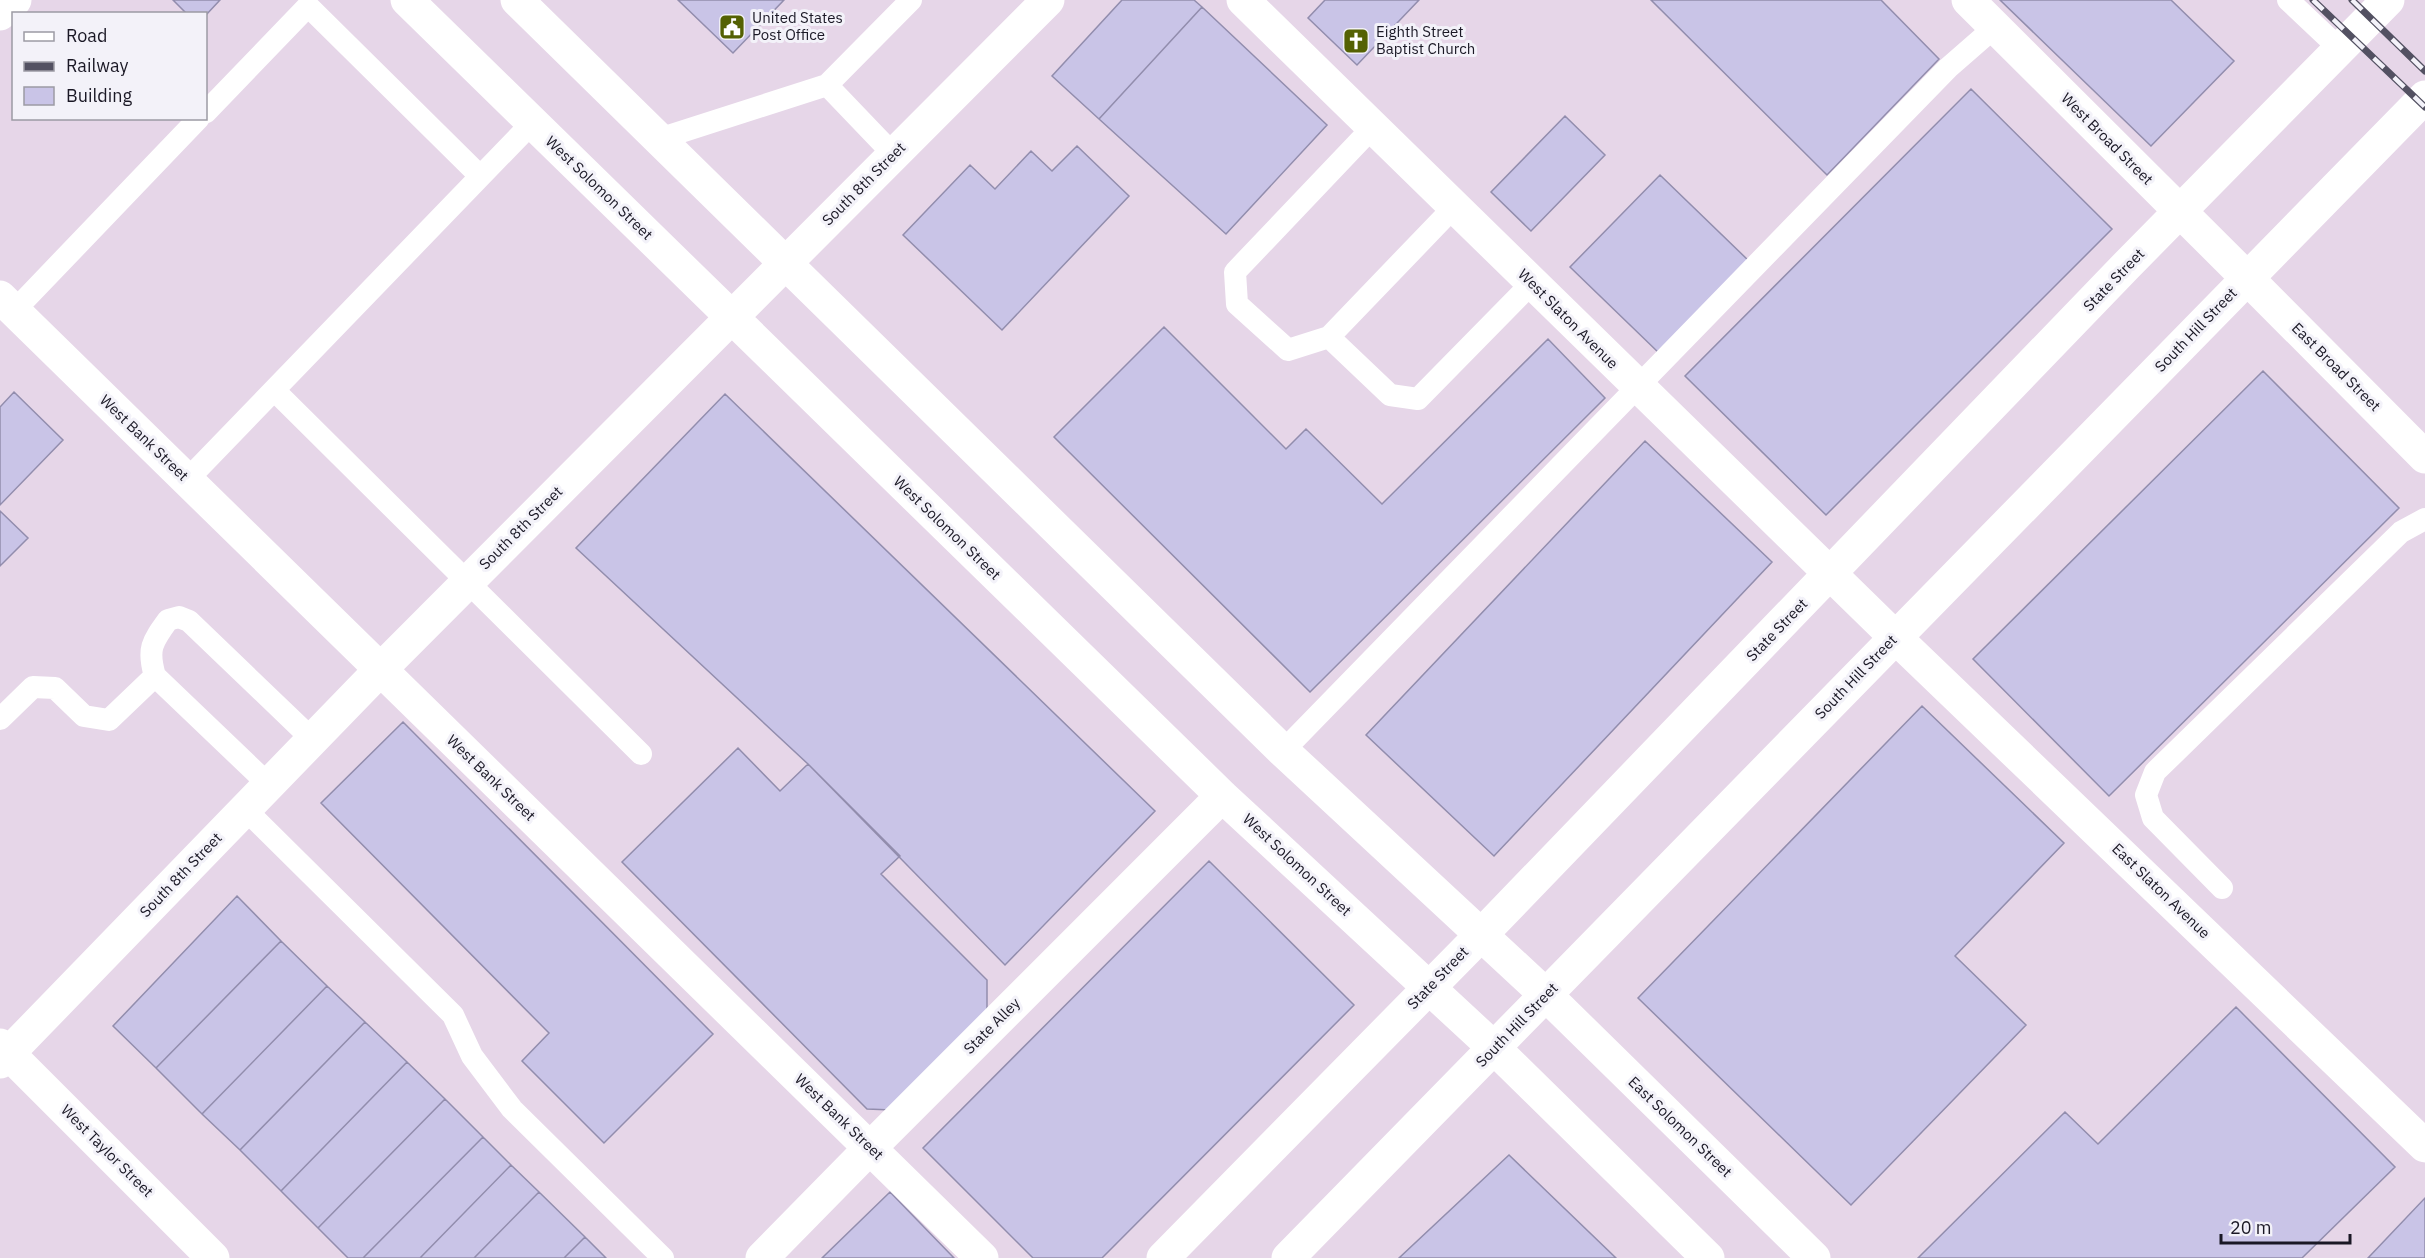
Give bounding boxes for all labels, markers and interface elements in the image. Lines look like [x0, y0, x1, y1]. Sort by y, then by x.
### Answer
place label: United States Post Office [752, 8, 843, 44]
legend [12, 12, 207, 120]
public building icon: United States Post Office [717, 12, 747, 42]
place label: Eighth Street Baptist Church [1376, 22, 1475, 58]
text: Road [66, 24, 107, 47]
church icon: Eighth Street Baptist Church [1341, 26, 1371, 56]
text: Railway [66, 54, 128, 77]
text: Building [66, 84, 133, 107]
street label: West Broad Street [2057, 89, 2157, 189]
street label: West Solomon Street [542, 132, 657, 244]
street label: South 8th Street [818, 138, 909, 229]
street label: State Street [2079, 244, 2148, 315]
street label: West Slaton Avenue [1514, 265, 1622, 373]
street label: South Hill Street [2151, 283, 2241, 376]
street label: East Broad Street [2288, 318, 2385, 415]
street label: West Bank Street [96, 390, 193, 485]
street label: West Solomon Street [890, 472, 1005, 584]
street label: South 8th Street [475, 482, 566, 573]
street label: State Street [1742, 594, 1811, 665]
street label: South Hill Street [1811, 630, 1901, 723]
street label: West Bank Street [443, 730, 540, 825]
street label: West Solomon Street [1239, 809, 1356, 920]
street label: South 8th Street [135, 828, 226, 921]
street label: East Slaton Avenue [2108, 839, 2214, 942]
street label: State Street [1403, 942, 1472, 1013]
street label: South Hill Street [1472, 978, 1562, 1071]
street label: State Alley [959, 993, 1024, 1058]
street label: West Bank Street [791, 1069, 888, 1164]
street label: East Solomon Street [1624, 1072, 1736, 1181]
street label: West Taylor Street [57, 1100, 158, 1201]
scale bar [2221, 1207, 2350, 1245]
text: 20 m [2230, 1216, 2272, 1239]

